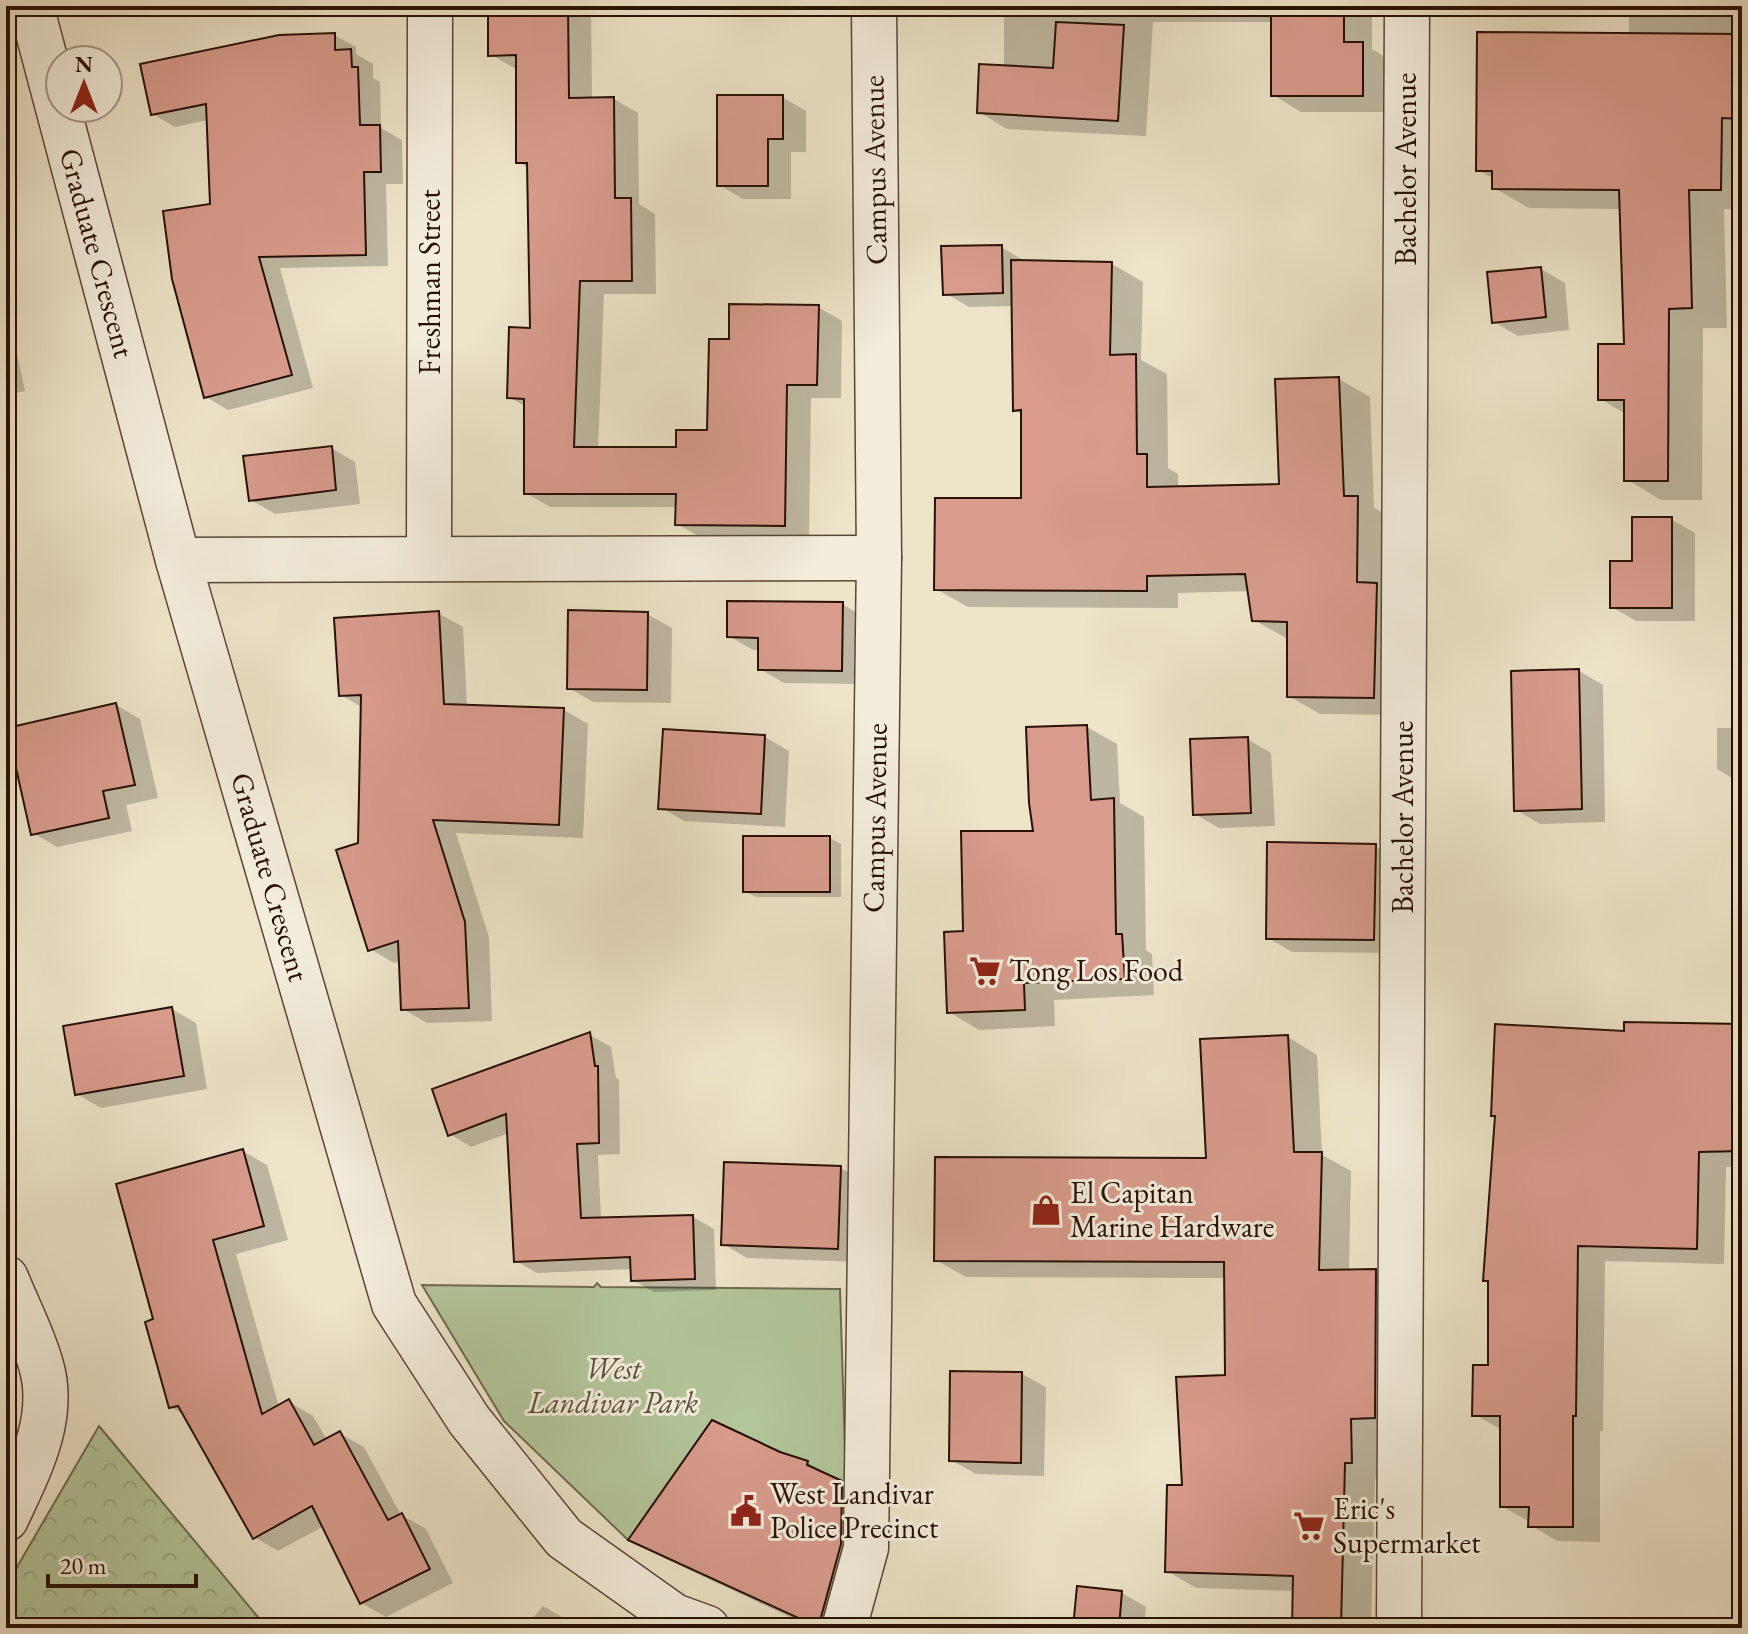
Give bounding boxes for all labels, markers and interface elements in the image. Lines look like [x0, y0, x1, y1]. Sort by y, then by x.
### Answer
north arrow [44, 44, 124, 124]
text: N [75, 50, 93, 79]
street label: Bachelor Avenue [1386, 72, 1425, 266]
street label: Campus Avenue [853, 75, 896, 265]
street label: Graduate Crescent [51, 144, 144, 362]
street label: Freshman Street [410, 189, 449, 375]
street label: Bachelor Avenue [1383, 720, 1422, 914]
street label: Campus Avenue [853, 723, 896, 913]
street label: Graduate Crescent [222, 768, 319, 986]
place label: Tong Los Food [1009, 951, 1184, 990]
supermarket icon: Tong Los Food [968, 954, 1002, 988]
place label: El Capitan Marine Hardware [1070, 1173, 1275, 1246]
shop icon: El Capitan Marine Hardware [1029, 1193, 1063, 1227]
park label: West Landivar Park [527, 1349, 699, 1422]
place label: West Landivar Police Precinct [770, 1474, 939, 1547]
place label: Eric's Supermarket [1333, 1489, 1481, 1562]
public building icon: West Landivar Police Precinct [729, 1494, 763, 1528]
supermarket icon: Eric's Supermarket [1292, 1509, 1326, 1543]
scale bar [48, 1538, 196, 1588]
text: 20 m [60, 1550, 107, 1581]

